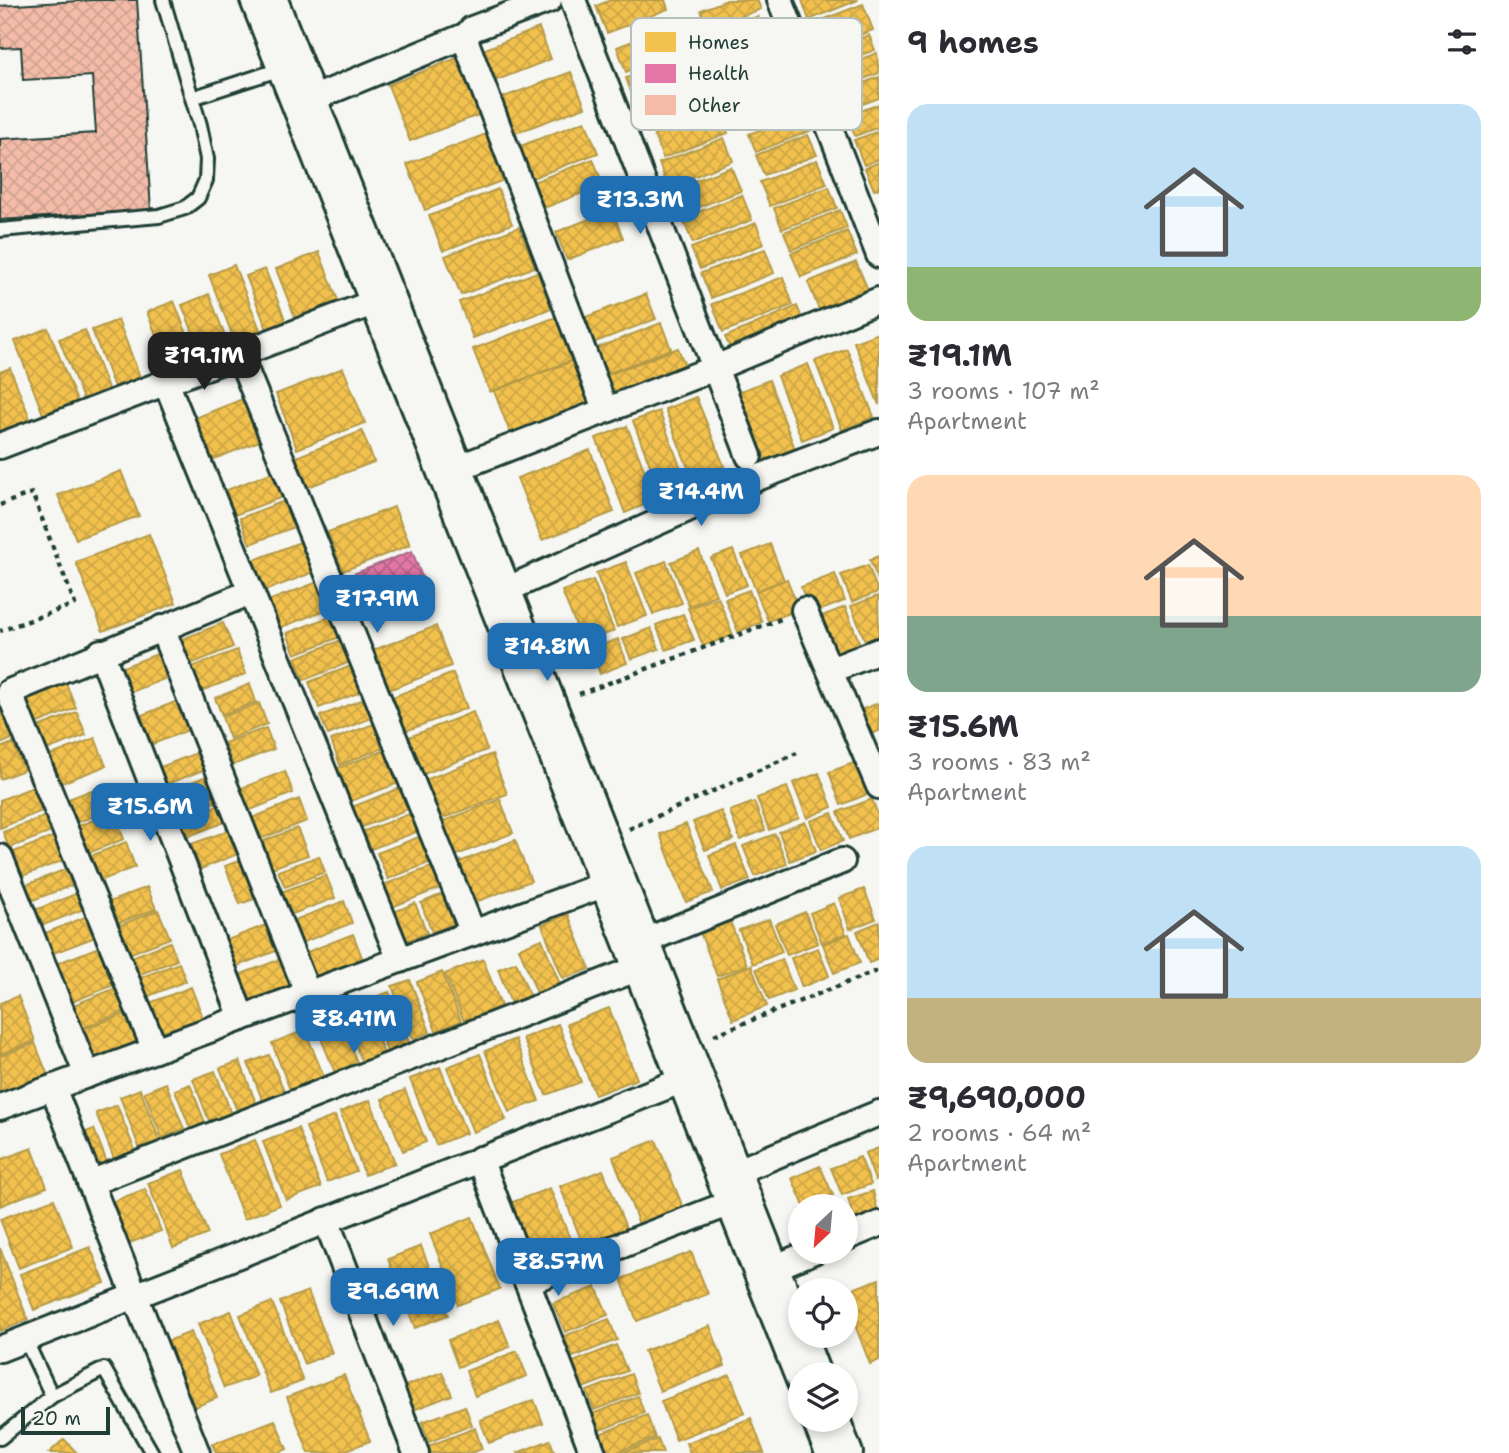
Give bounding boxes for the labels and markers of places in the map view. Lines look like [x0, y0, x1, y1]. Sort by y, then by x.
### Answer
pin: ₹13.3M [583, 176, 697, 236]
pin: ₹19.1M [147, 332, 261, 392]
pin: ₹14.4M [644, 468, 758, 528]
pin: ₹17.9M [320, 576, 434, 635]
pin: ₹14.8M [490, 624, 604, 683]
pin: ₹15.6M [93, 784, 207, 843]
pin: ₹8.41M [297, 996, 411, 1055]
pin: ₹8.57M [501, 1238, 615, 1298]
pin: ₹9.69M [336, 1268, 450, 1328]

